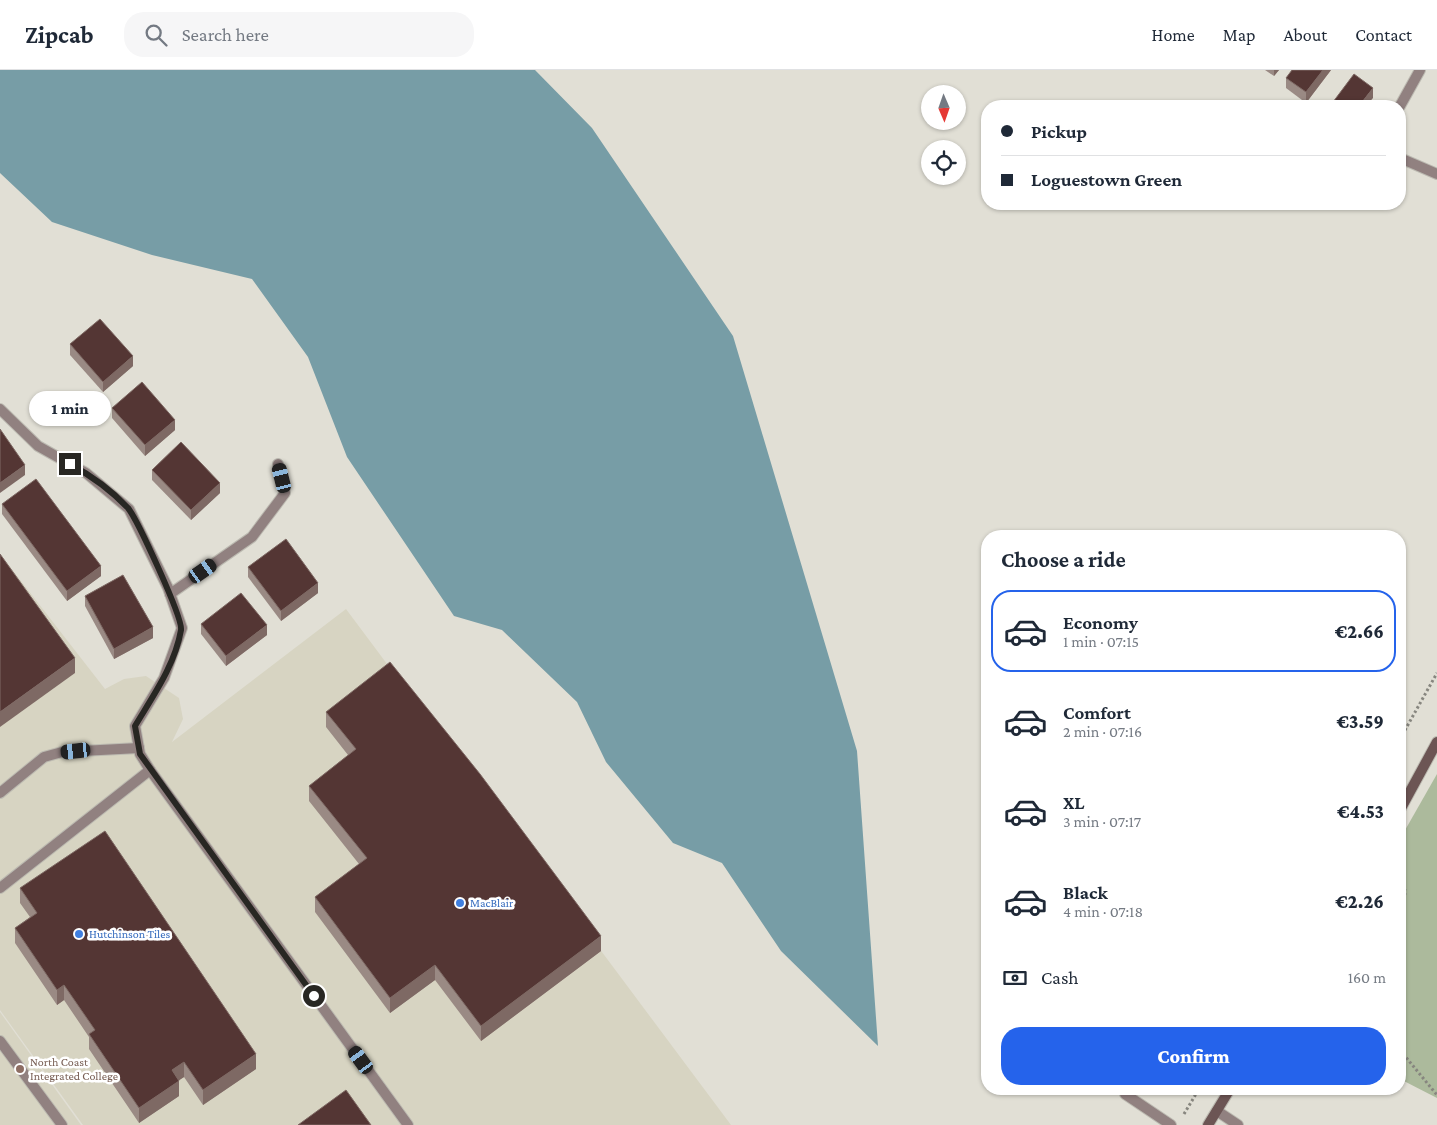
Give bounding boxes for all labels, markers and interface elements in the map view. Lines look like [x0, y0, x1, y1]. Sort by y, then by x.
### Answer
search box [124, 12, 474, 57]
text: Zipcab [25, 21, 94, 48]
icon: search [142, 21, 170, 49]
text: Search here [182, 24, 269, 45]
text: Home [1152, 25, 1195, 45]
text: Map [1223, 25, 1255, 45]
text: About [1283, 25, 1327, 45]
text: Contact [1355, 25, 1412, 45]
north arrow [921, 85, 966, 130]
map controls [921, 85, 966, 185]
text: Pickup [1031, 121, 1087, 142]
button: locate [921, 140, 966, 185]
text: Loguestown Green [1031, 169, 1182, 190]
callout: 1 min [29, 392, 111, 426]
text: 1 min [51, 400, 89, 417]
route end [59, 453, 81, 475]
car [271, 462, 292, 494]
text: Choose a ride [1001, 547, 1126, 572]
car [186, 556, 219, 586]
icon: car [1003, 609, 1048, 654]
text: Economy [1063, 612, 1138, 633]
text: €2.66 [1335, 621, 1384, 642]
text: 1 min · 07:15 [1063, 633, 1139, 650]
icon: car [1003, 699, 1048, 744]
text: Comfort [1063, 702, 1131, 723]
text: €3.59 [1336, 711, 1384, 732]
text: 2 min · 07:16 [1063, 723, 1142, 740]
car [60, 742, 91, 760]
icon: car [1003, 789, 1048, 834]
text: XL [1063, 792, 1085, 813]
text: €4.53 [1337, 801, 1384, 822]
text: 3 min · 07:17 [1063, 813, 1141, 830]
icon: car [1003, 879, 1048, 924]
text: Black [1063, 882, 1108, 903]
text: €2.26 [1335, 891, 1384, 912]
place label: MacBlair [470, 896, 514, 910]
marker: MacBlair [454, 897, 466, 909]
text: 4 min · 07:18 [1063, 903, 1143, 920]
place label: Hutchinson Tiles [89, 927, 171, 941]
marker: Hutchinson Tiles [73, 928, 85, 940]
icon: cash [1001, 964, 1029, 992]
text: Cash [1041, 967, 1079, 988]
text: 160 m [1348, 969, 1386, 986]
route start [303, 985, 325, 1007]
button: Confirm [1001, 1027, 1386, 1085]
car [346, 1043, 375, 1077]
place label: North Coast Integrated College [30, 1055, 118, 1083]
marker: North Coast Integrated College [14, 1063, 26, 1075]

